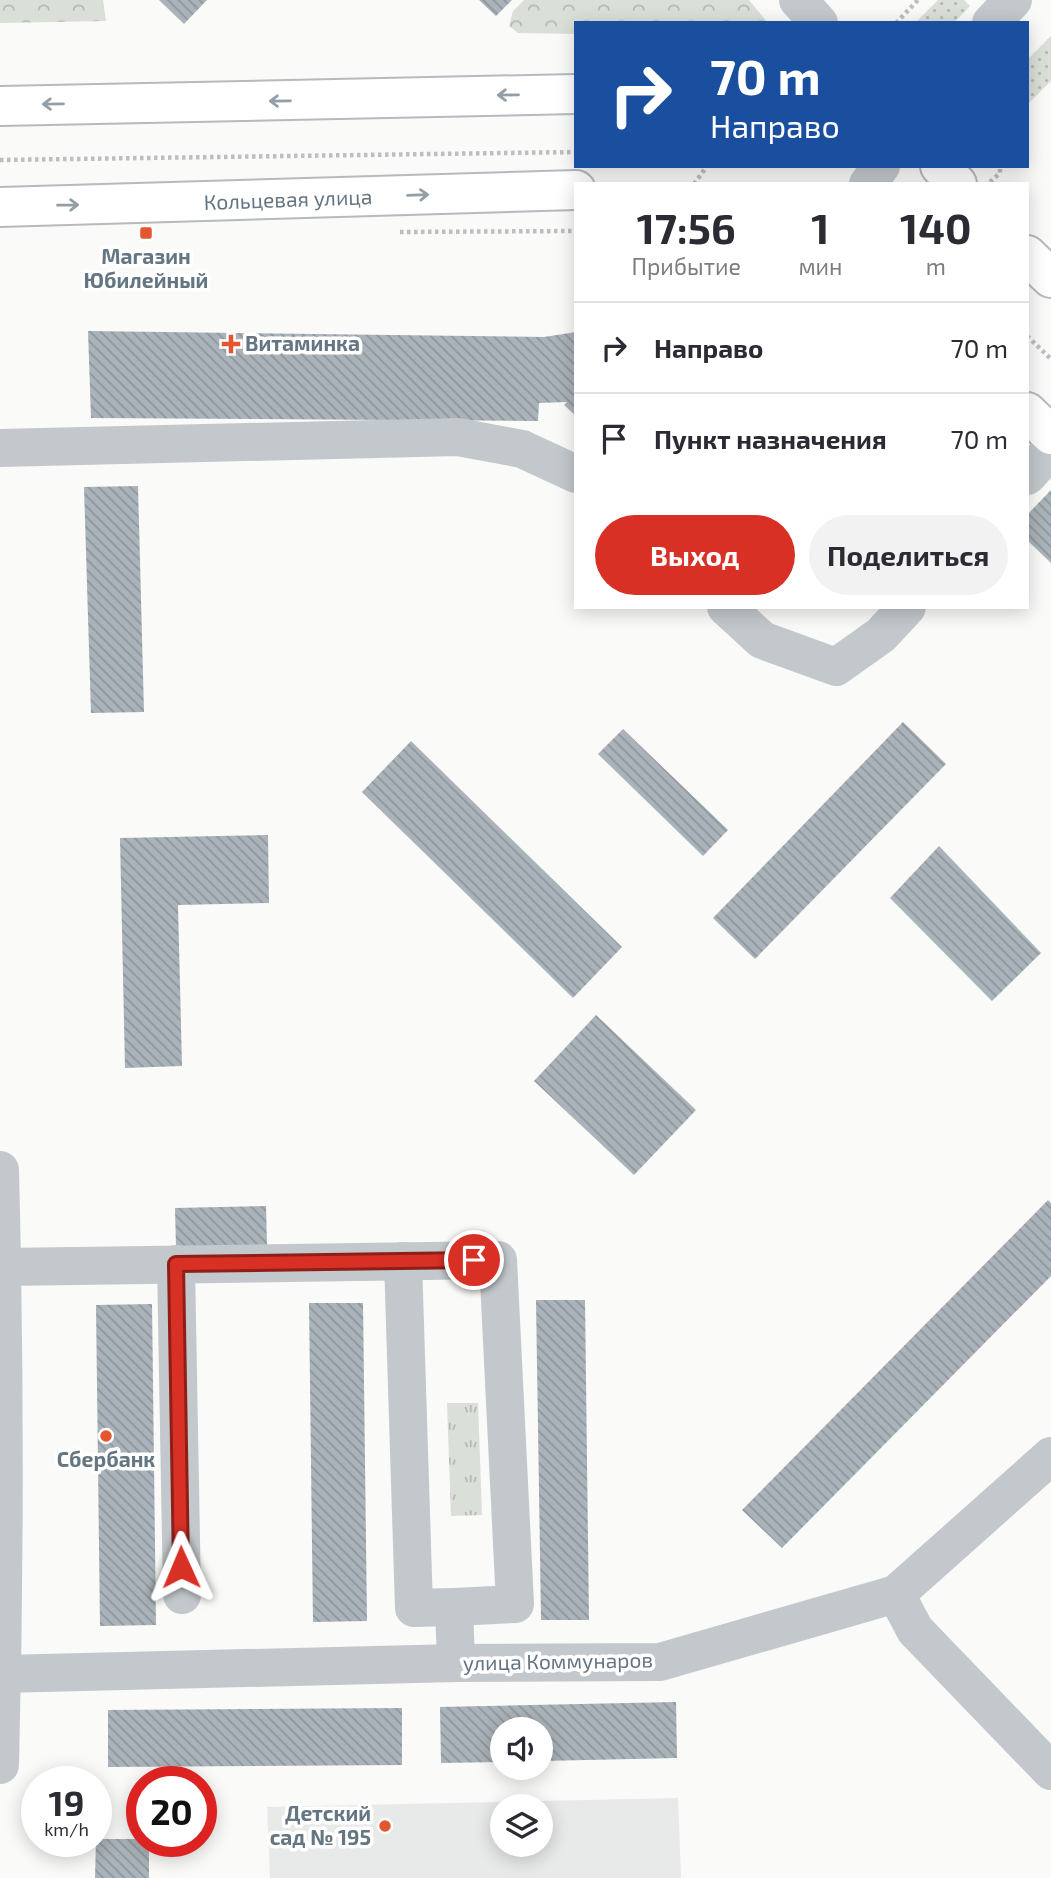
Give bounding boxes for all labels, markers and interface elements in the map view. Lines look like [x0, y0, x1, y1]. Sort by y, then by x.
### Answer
text: 70 m [710, 46, 821, 105]
icon: right [595, 49, 686, 140]
one-way arrow [496, 89, 519, 102]
one-way arrow [269, 94, 292, 108]
one-way arrow [41, 97, 64, 111]
text: Направо [710, 106, 840, 144]
street label: Кольцевая улица [203, 183, 373, 215]
one-way arrow [406, 189, 429, 202]
one-way arrow [56, 198, 79, 212]
text: 17:56 [637, 202, 736, 252]
text: 1 [811, 202, 830, 252]
text: 140 [900, 202, 971, 252]
marker: Магазин Юбилейный [138, 225, 154, 241]
place label: Магазин Юбилейный [84, 243, 208, 292]
text: Прибытие [632, 252, 741, 280]
text: мин [798, 252, 842, 280]
text: m [926, 252, 946, 280]
icon: right [595, 329, 633, 367]
place label: Витаминка [245, 330, 360, 355]
text: Направо [654, 332, 763, 363]
text: 70 m [950, 332, 1008, 363]
marker: Витаминка [223, 336, 239, 352]
icon: arrive [595, 420, 633, 458]
text: Пункт назначения [654, 423, 887, 454]
text: 70 m [950, 423, 1008, 454]
button: Выход [595, 515, 795, 595]
button: Поделиться [809, 515, 1008, 595]
pin [444, 1230, 504, 1290]
icon: arrive [455, 1241, 493, 1279]
marker: Сбербанк [98, 1428, 114, 1444]
place label: Сбербанк [57, 1446, 155, 1471]
position arrow [144, 1530, 218, 1604]
street label: улица Коммунаров [463, 1646, 653, 1676]
map controls [490, 1717, 553, 1857]
button: sound [490, 1717, 553, 1780]
speed limit sign: 20 [126, 1766, 217, 1857]
text: 19 [49, 1781, 84, 1823]
button: layers [490, 1794, 553, 1857]
place label: Детский сад № 195 [270, 1800, 371, 1849]
text: km/h [44, 1818, 89, 1840]
marker: Детский сад № 195 [377, 1818, 393, 1834]

